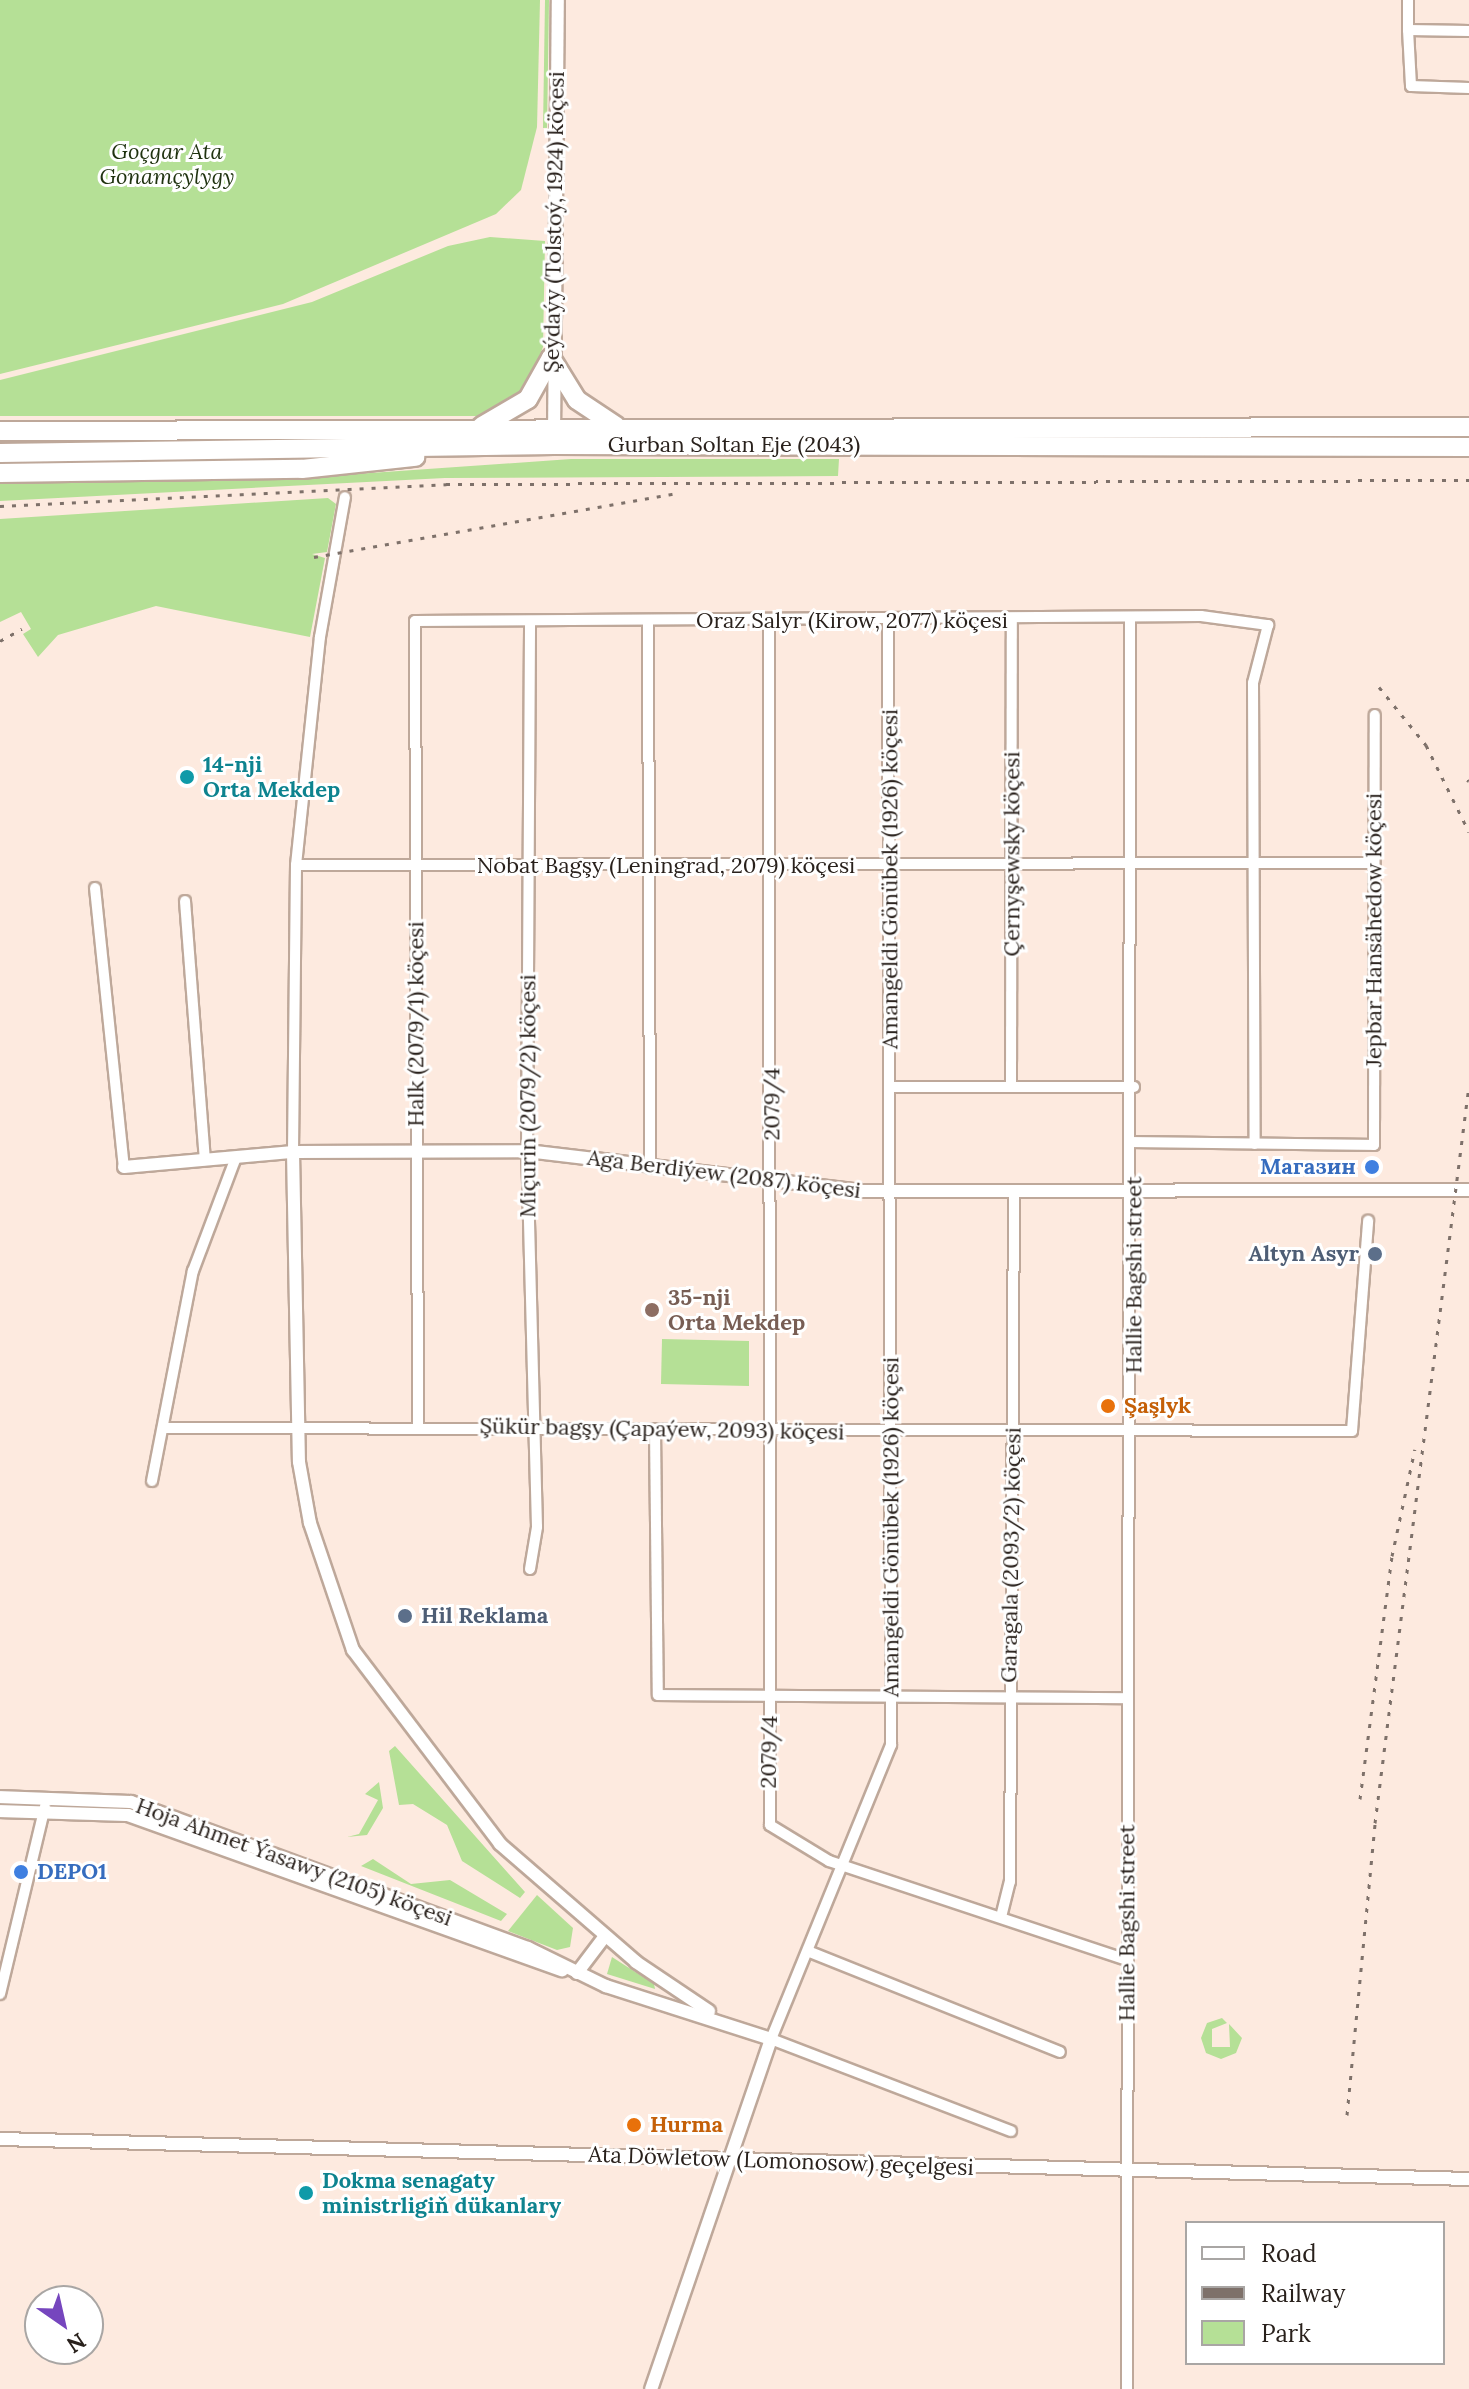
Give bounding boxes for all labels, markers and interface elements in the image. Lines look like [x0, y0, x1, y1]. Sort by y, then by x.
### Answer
street label: Şeýdaýy (Tolstoý, 1924) köçesi [538, 71, 570, 373]
park label: Goçgar Ata Gonamçylygy [100, 138, 234, 190]
street label: Gurban Soltan Eje (2043) [608, 432, 860, 458]
street label: Oraz Salyr (Kirow, 2077) köçesi [696, 608, 1008, 634]
street label: Amangeldi Gönübek (1926) köçesi [877, 709, 903, 1049]
place label: 14-nji Orta Mekdep [203, 751, 340, 802]
street label: Çernyşewsky köçesi [999, 751, 1025, 957]
marker: 14-nji Orta Mekdep [178, 768, 196, 786]
street label: Jepbar Hansähedow köçesi [1361, 793, 1387, 1067]
street label: Nobat Bagşy (Leningrad, 2079) köçesi [477, 853, 855, 879]
street label: Halk (2079/1) köçesi [403, 921, 429, 1127]
street label: Miçurin (2079/2) köçesi [515, 974, 541, 1218]
street label: 2079/4 [759, 1068, 785, 1140]
street label: Aga Berdiýew (2087) köçesi [586, 1144, 862, 1204]
place label: Магазин [1260, 1154, 1356, 1180]
marker: Магазин [1363, 1158, 1381, 1176]
street label: Hallie Bagshi street [1121, 1177, 1147, 1373]
place label: Altyn Asyr [1249, 1241, 1359, 1267]
marker: Altyn Asyr [1366, 1245, 1384, 1263]
place label: 35-nji Orta Mekdep [668, 1284, 805, 1336]
marker: 35-nji Orta Mekdep [643, 1301, 661, 1319]
street label: Amangeldi Gönübek (1926) köçesi [878, 1357, 904, 1697]
place label: Şaşlyk [1124, 1393, 1191, 1419]
marker: Şaşlyk [1099, 1397, 1117, 1415]
street label: Şükür bagşy (Çapaýew, 2093) köçesi [479, 1413, 845, 1445]
street label: Garagala (2093/2) köçesi [996, 1427, 1026, 1683]
place label: Hil Reklama [421, 1603, 548, 1629]
marker: Hil Reklama [396, 1607, 414, 1625]
street label: 2079/4 [755, 1715, 783, 1789]
street label: Hoja Ahmet Ýasawy (2105) köçesi [132, 1792, 456, 1932]
street label: Hallie Bagshi street [1114, 1825, 1140, 2021]
place label: DEPO1 [37, 1859, 107, 1885]
marker: DEPO1 [12, 1863, 30, 1881]
place label: Hurma [650, 2112, 723, 2138]
marker: Hurma [625, 2116, 643, 2134]
street label: Ata Döwletow (Lomonosow) geçelgesi [588, 2141, 974, 2181]
place label: Dokma senagaty ministrligiň dükanlary [322, 2167, 561, 2218]
marker: Dokma senagaty ministrligiň dükanlary [297, 2184, 315, 2202]
legend [1185, 2221, 1445, 2365]
text: Road [1261, 2238, 1317, 2269]
text: Railway [1261, 2278, 1345, 2309]
north arrow [24, 2285, 104, 2365]
text: Park [1261, 2318, 1311, 2349]
text: N [61, 2327, 91, 2360]

